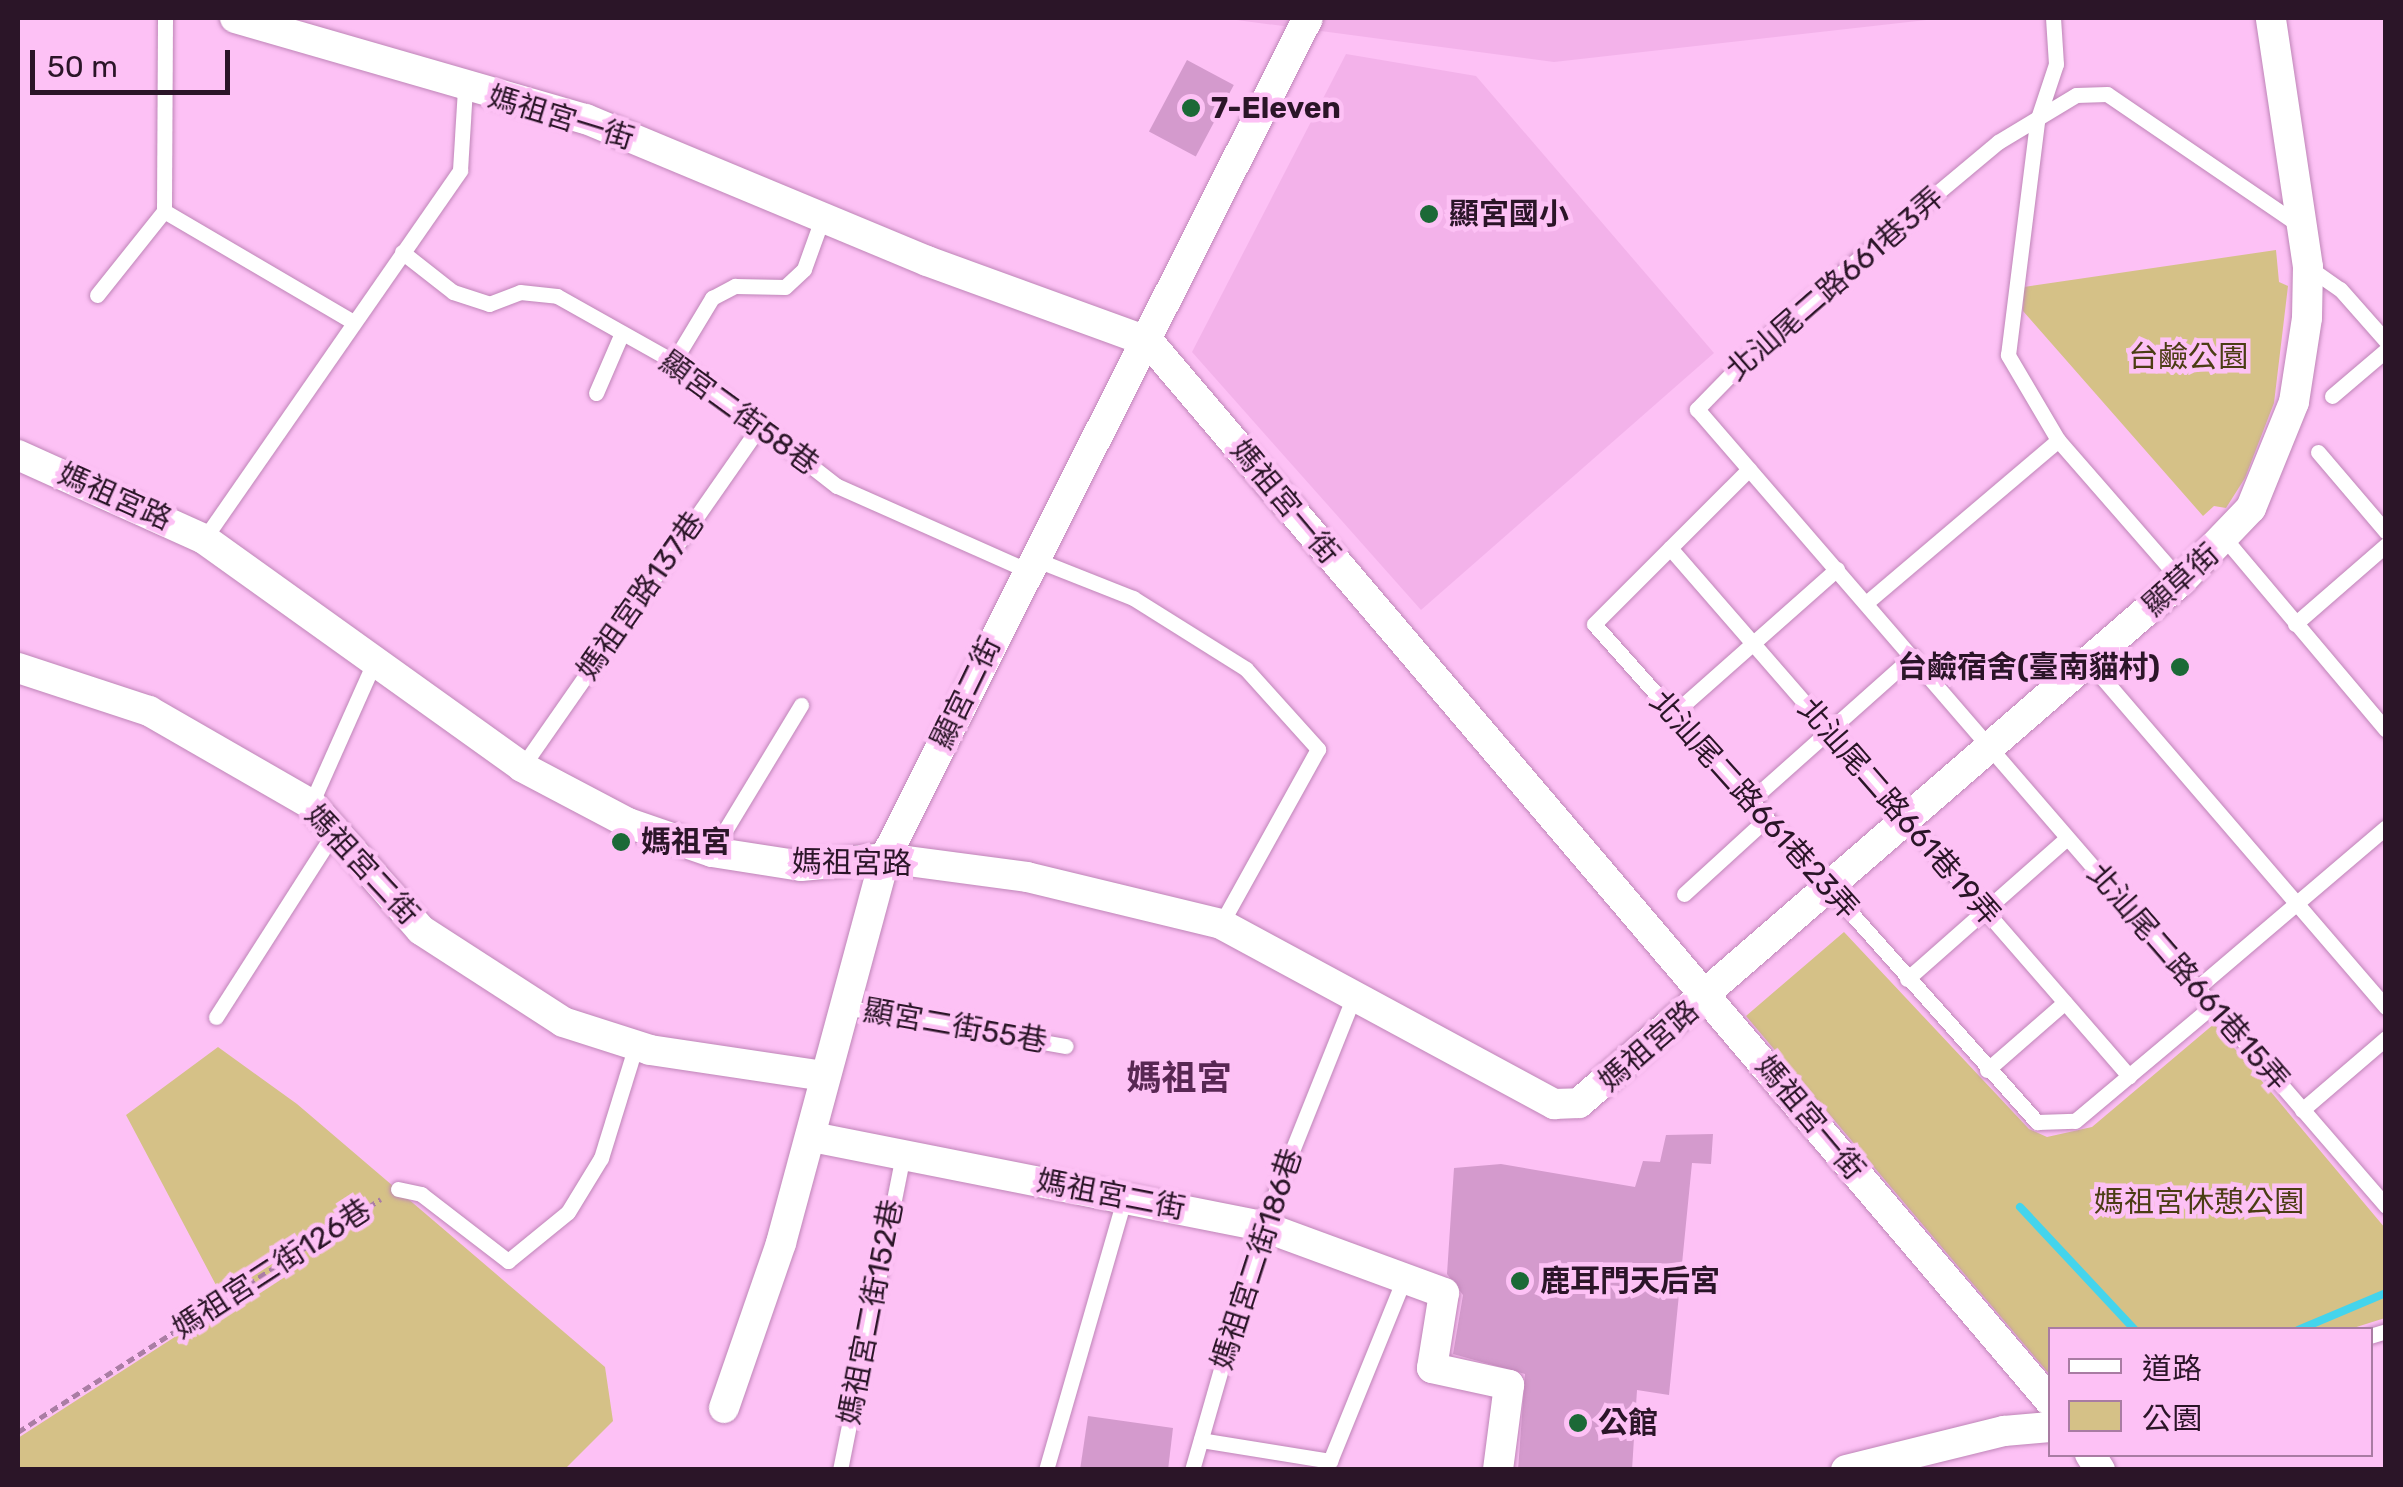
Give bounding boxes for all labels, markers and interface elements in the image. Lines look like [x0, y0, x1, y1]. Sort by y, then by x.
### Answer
scale bar [35, 30, 235, 92]
text: 50 m [47, 49, 118, 85]
street label: 媽祖宮一街 [484, 79, 638, 157]
place label: 7-Eleven [1211, 90, 1341, 126]
marker: 7-Eleven [1180, 97, 1202, 119]
street label: 北汕尾二路661巷3弄 [1719, 180, 1951, 388]
place label: 顯宮國小 [1449, 196, 1569, 232]
marker: 顯宮國小 [1418, 203, 1440, 225]
park label: 台鹼公園 [2128, 339, 2248, 375]
street label: 顯宮二街58巷 [653, 344, 825, 482]
street label: 媽祖宮一街 [1223, 433, 1347, 571]
street label: 媽祖宮路 [53, 456, 177, 538]
street label: 媽祖宮路137巷 [570, 505, 712, 687]
street label: 顯草街 [2136, 537, 2226, 623]
street label: 顯宮二街 [924, 631, 1008, 755]
place label: 台鹼宿舍(臺南貓村) [1897, 649, 2160, 685]
marker: 台鹼宿舍(臺南貓村) [2169, 656, 2191, 678]
street label: 北汕尾二路661巷23弄 [1642, 684, 1866, 926]
street label: 北汕尾二路661巷19弄 [1791, 691, 2007, 933]
street label: 媽祖宮二街 [298, 798, 426, 932]
place label: 媽祖宮 [641, 824, 731, 860]
marker: 媽祖宮 [610, 831, 632, 853]
street label: 媽祖宮路 [792, 844, 912, 882]
street label: 北汕尾二路661巷15弄 [2080, 856, 2296, 1098]
street label: 顯宮二街55巷 [860, 992, 1050, 1060]
street label: 媽祖宮路 [1592, 993, 1706, 1099]
street label: 媽祖宮一街 [1748, 1049, 1872, 1187]
district label: 媽祖宮 [1127, 1057, 1231, 1099]
street label: 媽祖宮二街186巷 [1204, 1144, 1310, 1374]
street label: 媽祖宮二街 [1034, 1163, 1188, 1227]
park label: 媽祖宮休憩公園 [2094, 1184, 2304, 1220]
street label: 媽祖宮二街126巷 [166, 1192, 378, 1346]
street label: 媽祖宮二街152巷 [832, 1197, 910, 1427]
place label: 鹿耳門天后宮 [1540, 1263, 1720, 1299]
marker: 鹿耳門天后宮 [1509, 1270, 1531, 1292]
legend [2048, 1327, 2373, 1457]
text: 道路 [2142, 1351, 2202, 1387]
text: 公園 [2142, 1401, 2202, 1437]
place label: 公館 [1598, 1405, 1658, 1441]
marker: 公館 [1567, 1412, 1589, 1434]

